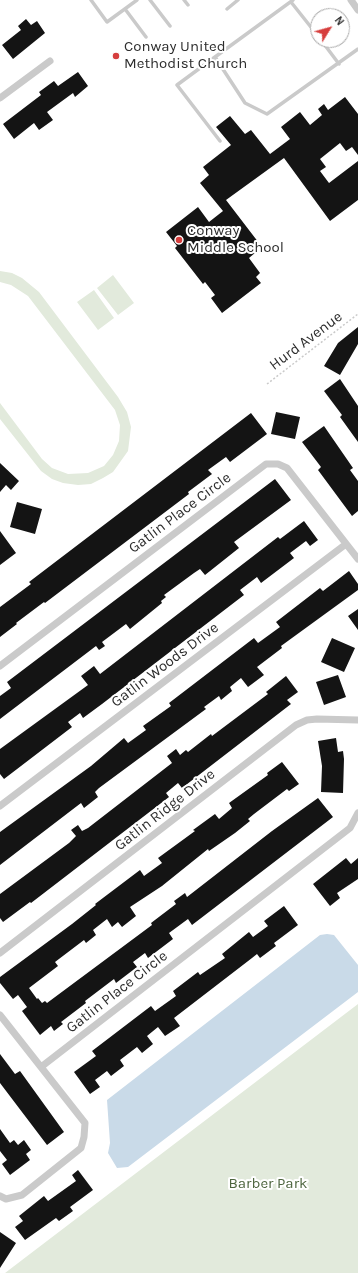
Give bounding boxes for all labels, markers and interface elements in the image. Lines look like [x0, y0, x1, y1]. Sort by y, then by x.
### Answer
north arrow [310, 8, 350, 48]
text: N [332, 14, 347, 28]
place label: Conway United Methodist Church [124, 38, 247, 73]
marker: Conway United Methodist Church [111, 51, 121, 61]
place label: Conway Middle School [187, 222, 284, 257]
marker: Conway Middle School [174, 235, 184, 245]
street label: Hurd Avenue [266, 308, 346, 374]
street label: Gatlin Place Circle [125, 469, 235, 557]
street label: Gatlin Woods Drive [108, 619, 222, 711]
street label: Gatlin Ridge Drive [111, 765, 219, 855]
street label: Gatlin Place Circle [63, 947, 171, 1037]
park label: Barber Park [228, 1175, 308, 1193]

